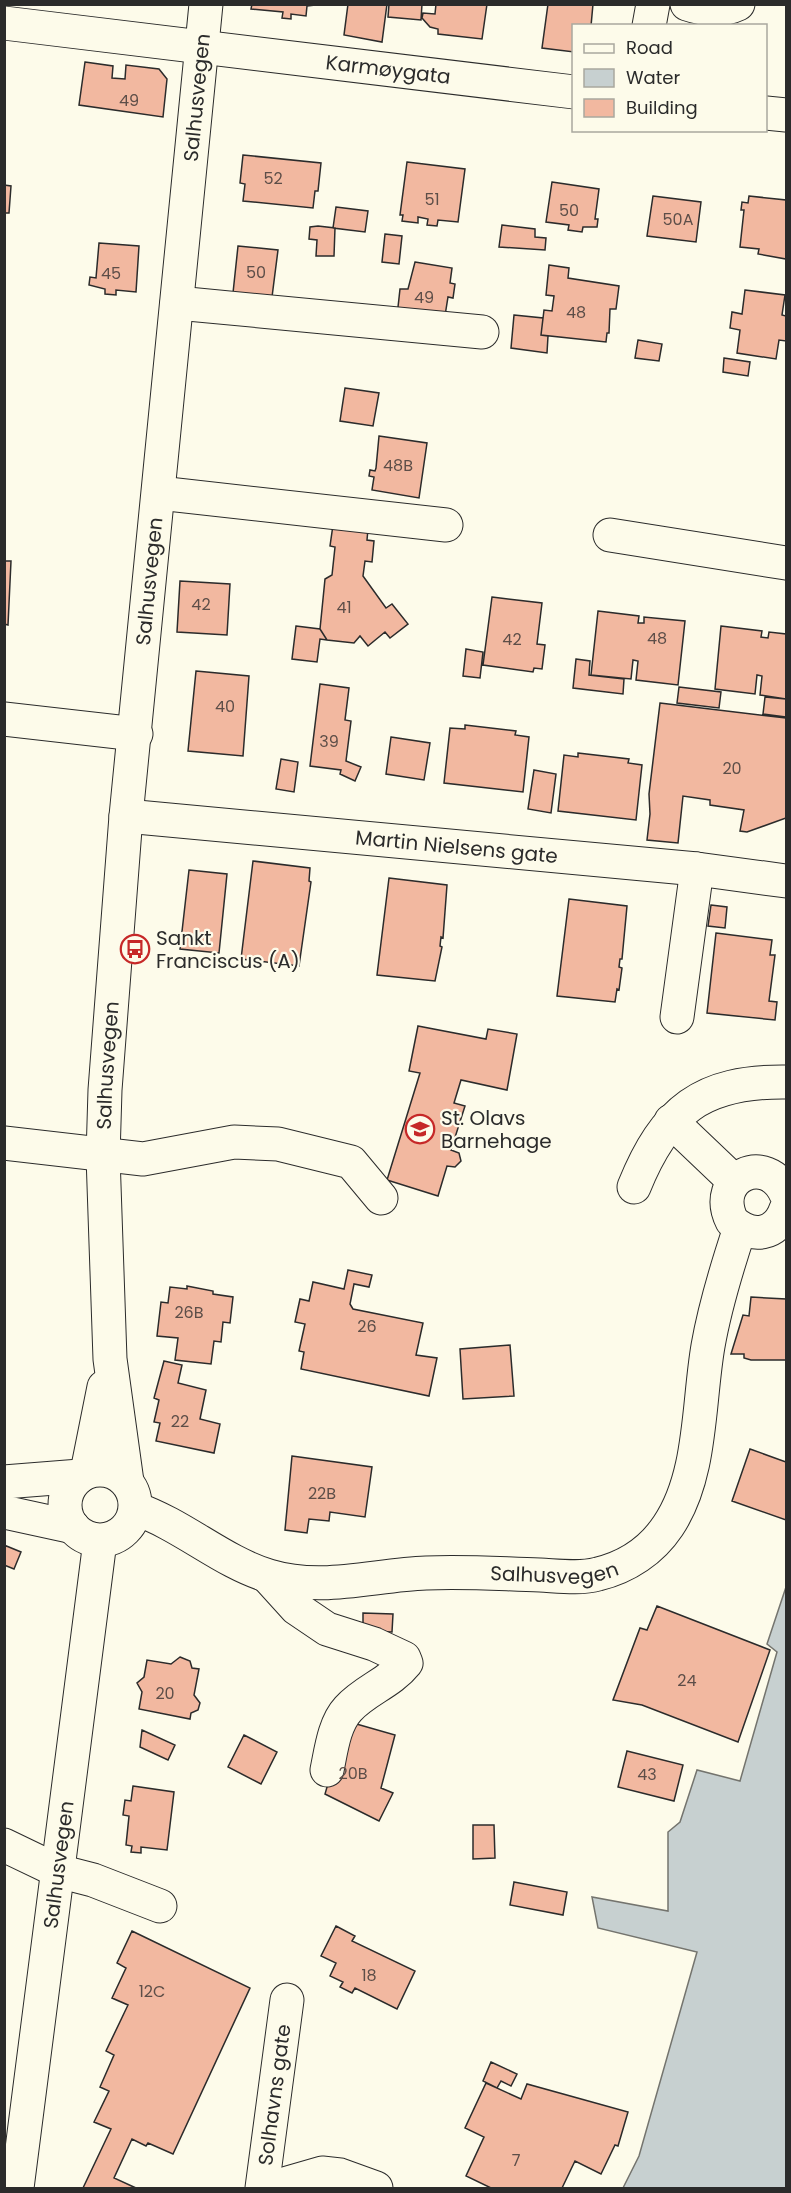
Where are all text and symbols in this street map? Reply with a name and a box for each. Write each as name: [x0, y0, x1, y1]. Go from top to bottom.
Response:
legend: [572, 24, 767, 132]
street label: Salhusvegen: [177, 32, 217, 163]
text: Road: [626, 35, 673, 60]
street label: Karmøygata: [324, 48, 452, 91]
text: Water: [626, 65, 680, 90]
house number: 49: [119, 89, 139, 112]
text: Building: [626, 95, 698, 120]
house number: 52: [263, 167, 283, 190]
house number: 51: [424, 188, 440, 211]
house number: 50: [559, 199, 579, 222]
house number: 50A: [663, 208, 694, 231]
house number: 50: [246, 261, 266, 284]
house number: 45: [101, 262, 121, 285]
house number: 49: [414, 286, 434, 309]
house number: 48: [566, 301, 586, 324]
house number: 48B: [383, 454, 413, 477]
street label: Salhusvegen: [129, 516, 169, 647]
house number: 42: [191, 593, 211, 616]
house number: 41: [336, 596, 352, 619]
house number: 48: [647, 627, 667, 650]
house number: 42: [502, 628, 522, 651]
house number: 40: [215, 695, 235, 718]
house number: 39: [319, 730, 339, 753]
house number: 20: [722, 757, 742, 780]
street label: Martin Nielsens gate: [354, 823, 559, 870]
place label: Sankt Franciscus (A): [156, 924, 300, 975]
bus stop icon: Sankt Franciscus (A): [119, 933, 151, 965]
street label: Salhusvegen: [90, 1000, 126, 1130]
place label: St. Olavs Barnehage: [441, 1104, 552, 1155]
school or university icon: St. Olavs Barnehage: [404, 1113, 436, 1145]
house number: 26B: [174, 1301, 204, 1324]
house number: 26: [357, 1315, 377, 1338]
house number: 22: [171, 1410, 189, 1433]
house number: 22B: [308, 1482, 336, 1505]
street label: Salhusvegen: [490, 1555, 622, 1591]
house number: 24: [677, 1669, 697, 1692]
house number: 20: [155, 1682, 175, 1705]
house number: 20B: [338, 1762, 368, 1785]
house number: 43: [637, 1763, 657, 1786]
street label: Salhusvegen: [36, 1799, 81, 1930]
house number: 18: [361, 1964, 377, 1987]
house number: 12C: [139, 1980, 165, 2003]
street label: Solhavns gate: [251, 2022, 298, 2167]
house number: 7: [512, 2149, 521, 2172]

